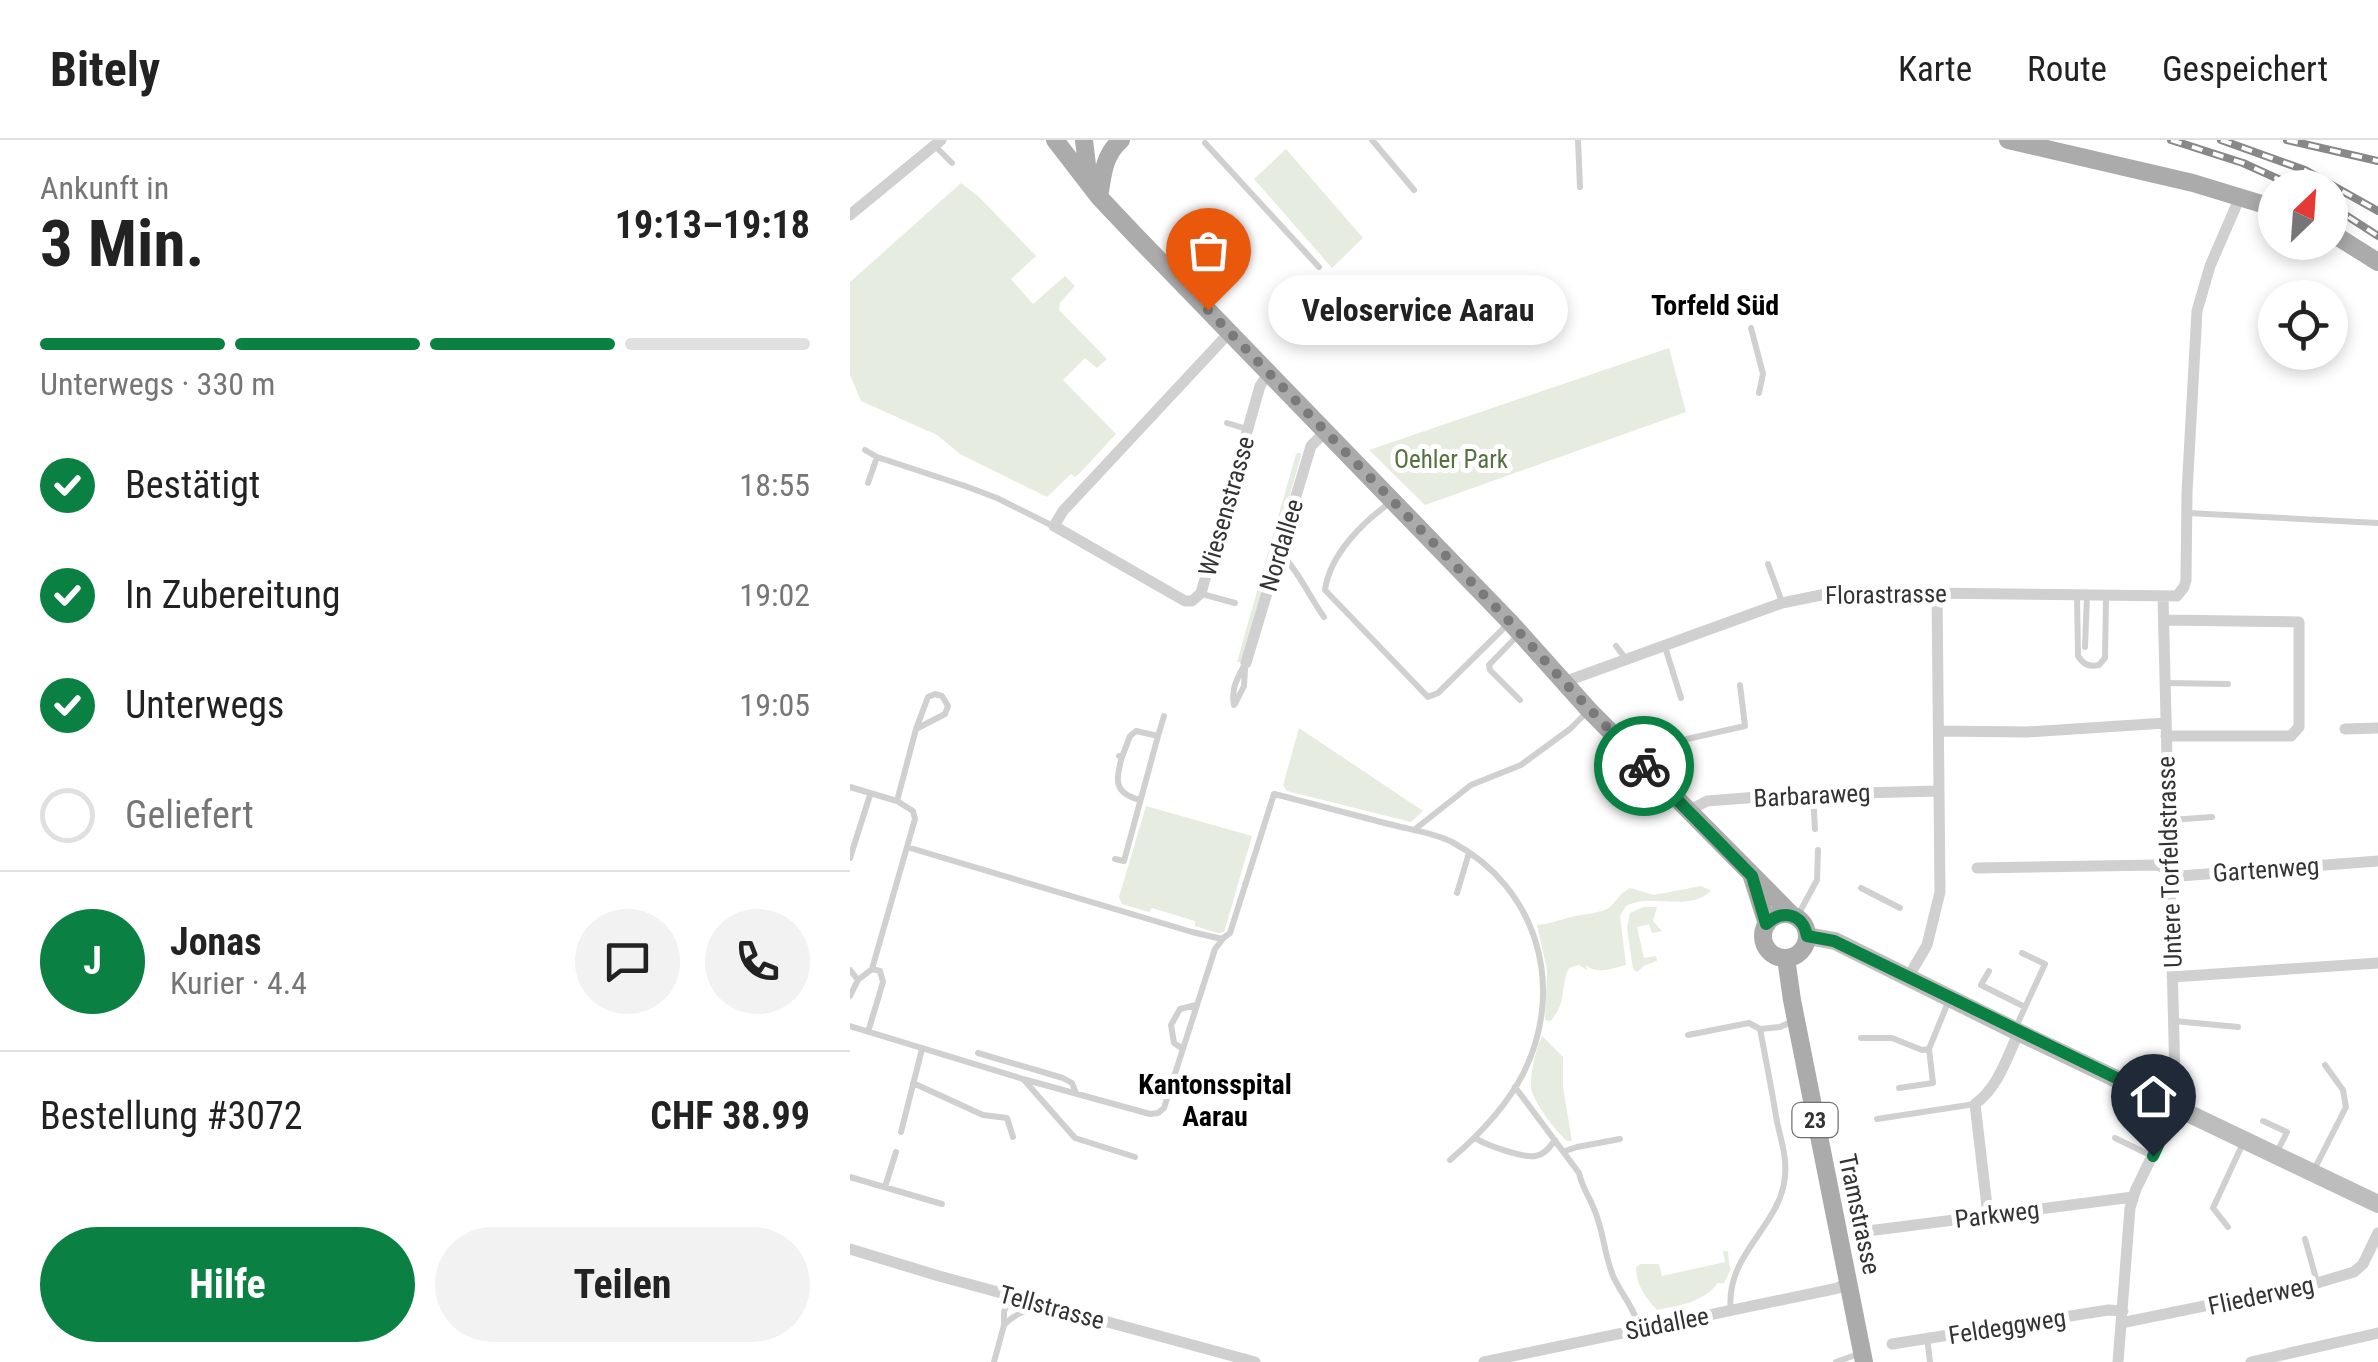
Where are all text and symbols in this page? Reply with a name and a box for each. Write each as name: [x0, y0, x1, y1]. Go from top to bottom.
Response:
text: Bitely: [50, 41, 160, 98]
text: Karte: [1898, 49, 1972, 90]
text: Route: [2027, 49, 2107, 90]
text: Gespeichert: [2162, 49, 2328, 90]
text: Ankunft in: [40, 169, 169, 207]
north arrow: [2258, 170, 2348, 260]
map controls: [2258, 170, 2348, 370]
text: 19:13–19:18: [615, 203, 810, 247]
text: 3 Min.: [40, 206, 204, 282]
pin: [1166, 208, 1251, 311]
icon: bag: [1181, 223, 1236, 278]
callout: Veloservice Aarau: [1268, 275, 1568, 345]
button: locate: [2258, 280, 2348, 370]
district label: Torfeld Süd: [1651, 289, 1779, 322]
text: Veloservice Aarau: [1302, 291, 1534, 329]
text: Unterwegs · 330 m: [40, 365, 275, 403]
street label: Wiesenstrasse: [1193, 433, 1260, 579]
park label: Oehler Park: [1394, 445, 1509, 474]
icon: check: [40, 458, 95, 513]
text: Bestätigt: [125, 463, 260, 507]
text: 18:55: [739, 466, 810, 504]
street label: Nordallee: [1254, 496, 1309, 595]
icon: check: [40, 568, 95, 623]
text: In Zubereitung: [125, 573, 341, 617]
text: 19:02: [739, 576, 810, 614]
street label: Florastrasse: [1825, 579, 1947, 610]
icon: check: [40, 678, 95, 733]
text: Unterwegs: [125, 683, 284, 727]
text: 19:05: [739, 686, 810, 724]
courier: [1594, 716, 1694, 816]
icon: bike: [1617, 739, 1672, 794]
street label: Untere Torfeldstrasse: [2151, 756, 2188, 968]
street label: Barbaraweg: [1753, 778, 1871, 813]
text: Geliefert: [125, 793, 254, 837]
street label: Gartenweg: [2212, 851, 2320, 888]
button: chat: [575, 909, 680, 1014]
button: phone: [705, 909, 810, 1014]
text: Jonas: [170, 920, 261, 964]
text: J: [83, 939, 102, 983]
text: Kurier · 4.4: [170, 964, 307, 1002]
pin: [2111, 1054, 2196, 1157]
district label: Kantonsspital Aarau: [1138, 1068, 1292, 1133]
icon: home: [2126, 1069, 2181, 1124]
text: Bestellung #3072: [40, 1094, 302, 1138]
text: CHF 38.99: [650, 1094, 810, 1138]
road number: 23: [1792, 1103, 1838, 1137]
street label: Tramstrasse: [1833, 1151, 1886, 1277]
street label: Parkweg: [1953, 1195, 2041, 1234]
button: Hilfe: [40, 1227, 415, 1342]
button: Teilen: [435, 1227, 810, 1342]
street label: Fliederweg: [2206, 1270, 2317, 1321]
street label: Tellstrasse: [996, 1280, 1108, 1335]
street label: Südallee: [1623, 1301, 1711, 1346]
street label: Feldeggweg: [1946, 1303, 2068, 1350]

